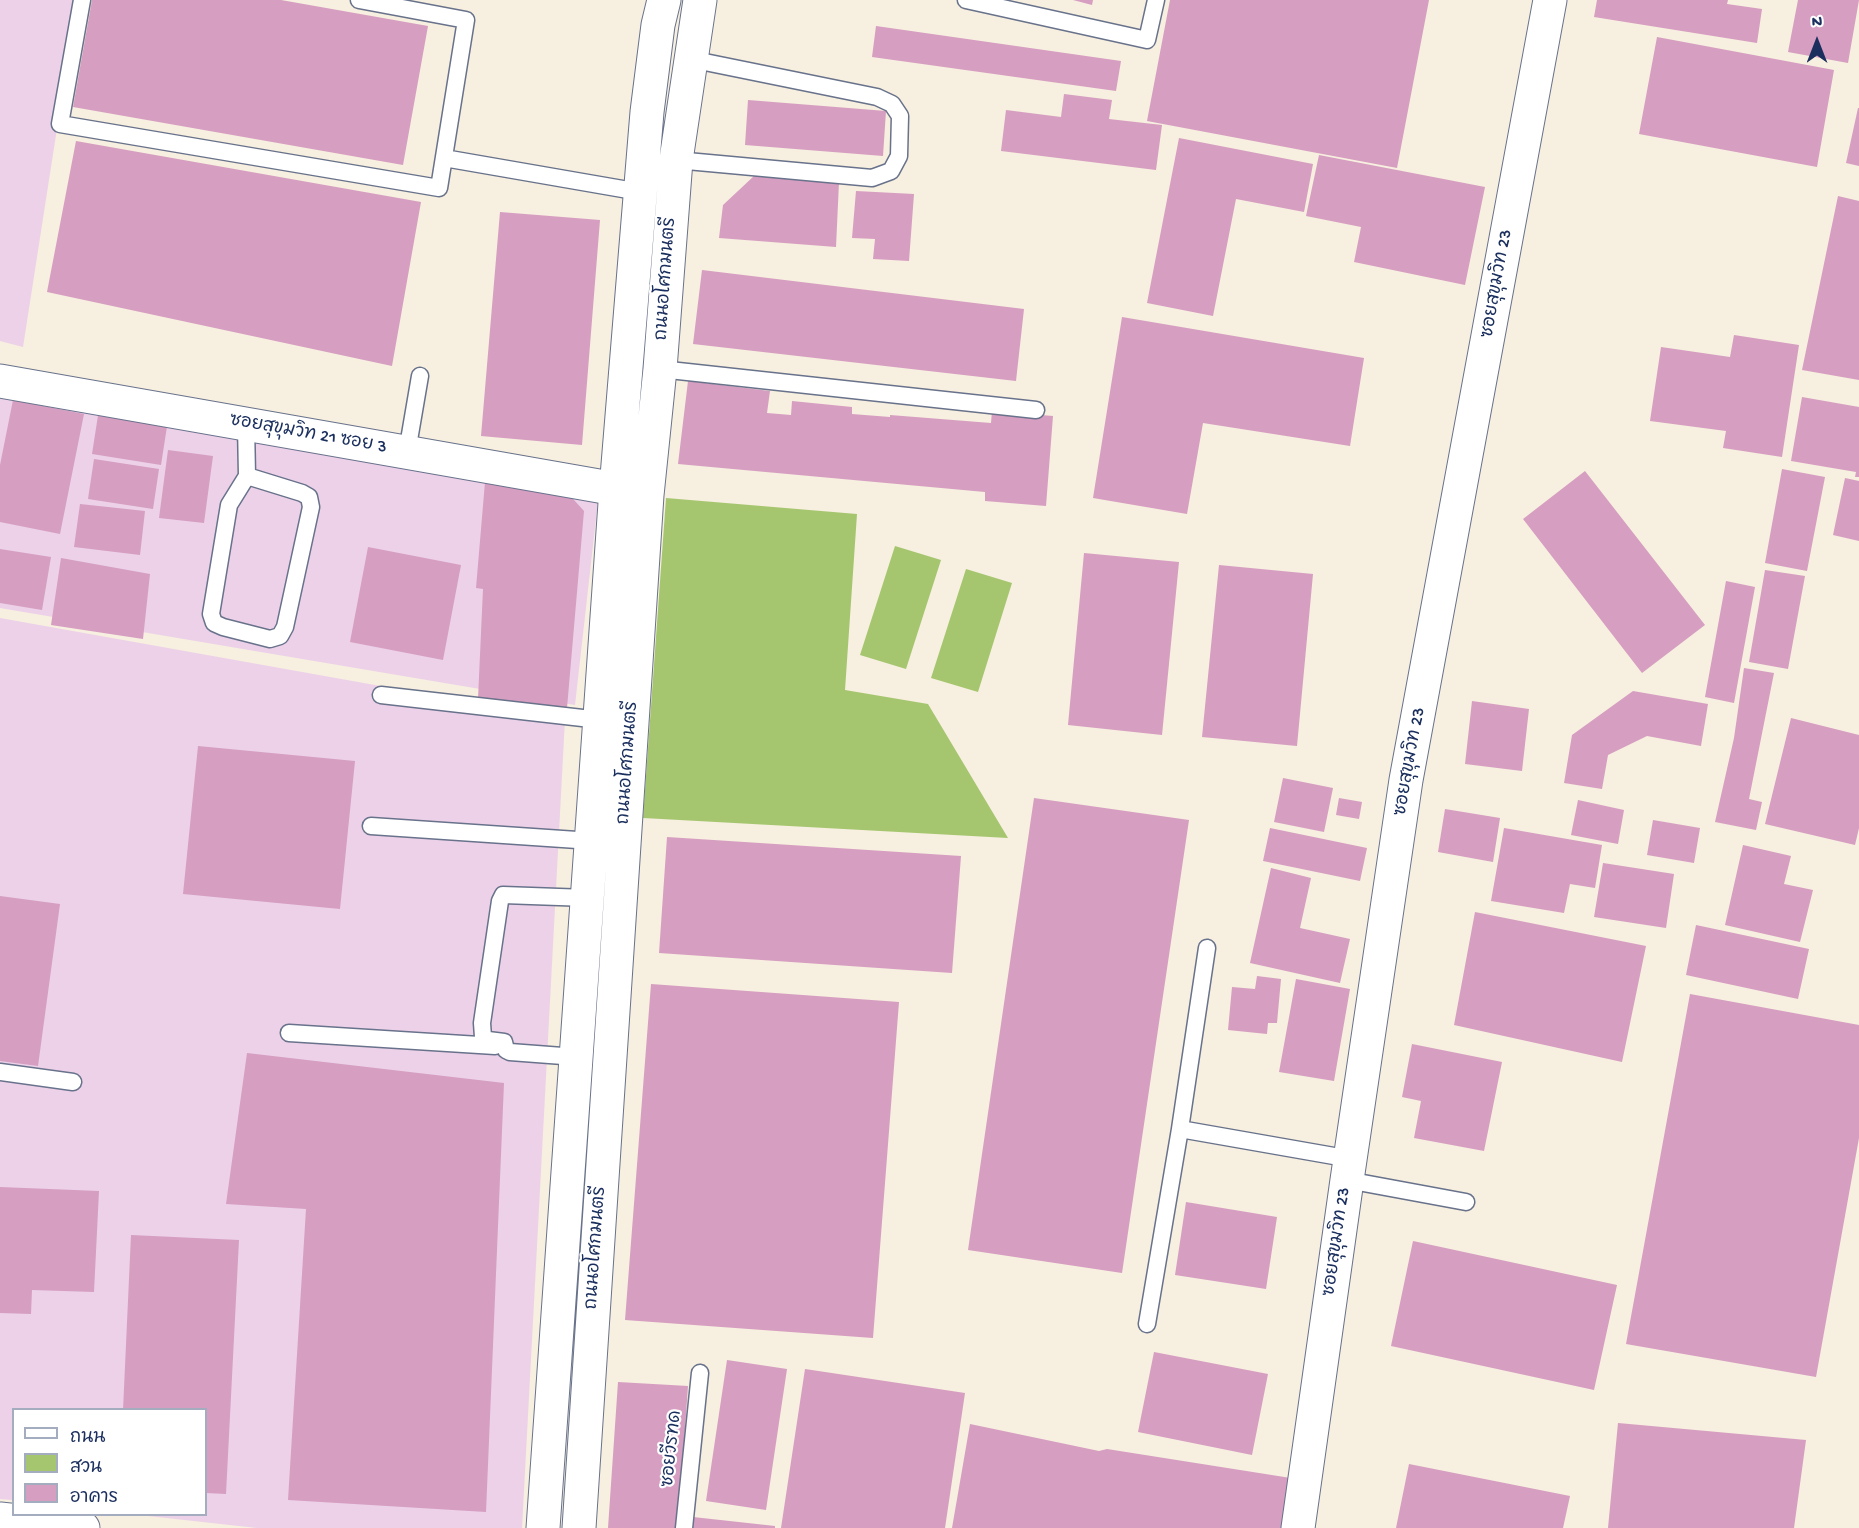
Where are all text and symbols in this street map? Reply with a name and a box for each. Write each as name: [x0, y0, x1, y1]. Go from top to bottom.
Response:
north arrow: [1787, 12, 1847, 72]
text: N: [1812, 14, 1822, 33]
street label: ถนนอโศกมนตรี: [652, 217, 682, 341]
street label: ซอยสุขุมวิท 23: [1478, 228, 1518, 340]
street label: ซอยสุขุมวิท 21 ซอย 3: [228, 411, 388, 459]
street label: ถนนอโศกมนตรี: [614, 701, 644, 825]
street label: ซอยสุขุมวิท 23: [1391, 706, 1431, 818]
street label: ถนนอโศกมนตรี: [582, 1186, 612, 1310]
street label: ซอยสุขุมวิท 23: [1320, 1186, 1356, 1298]
legend: [12, 1408, 207, 1516]
street label: ซอยวีรทด: [658, 1410, 688, 1488]
text: ถนน: [70, 1428, 105, 1449]
text: สวน: [70, 1458, 102, 1479]
text: อาคาร: [70, 1488, 118, 1509]

